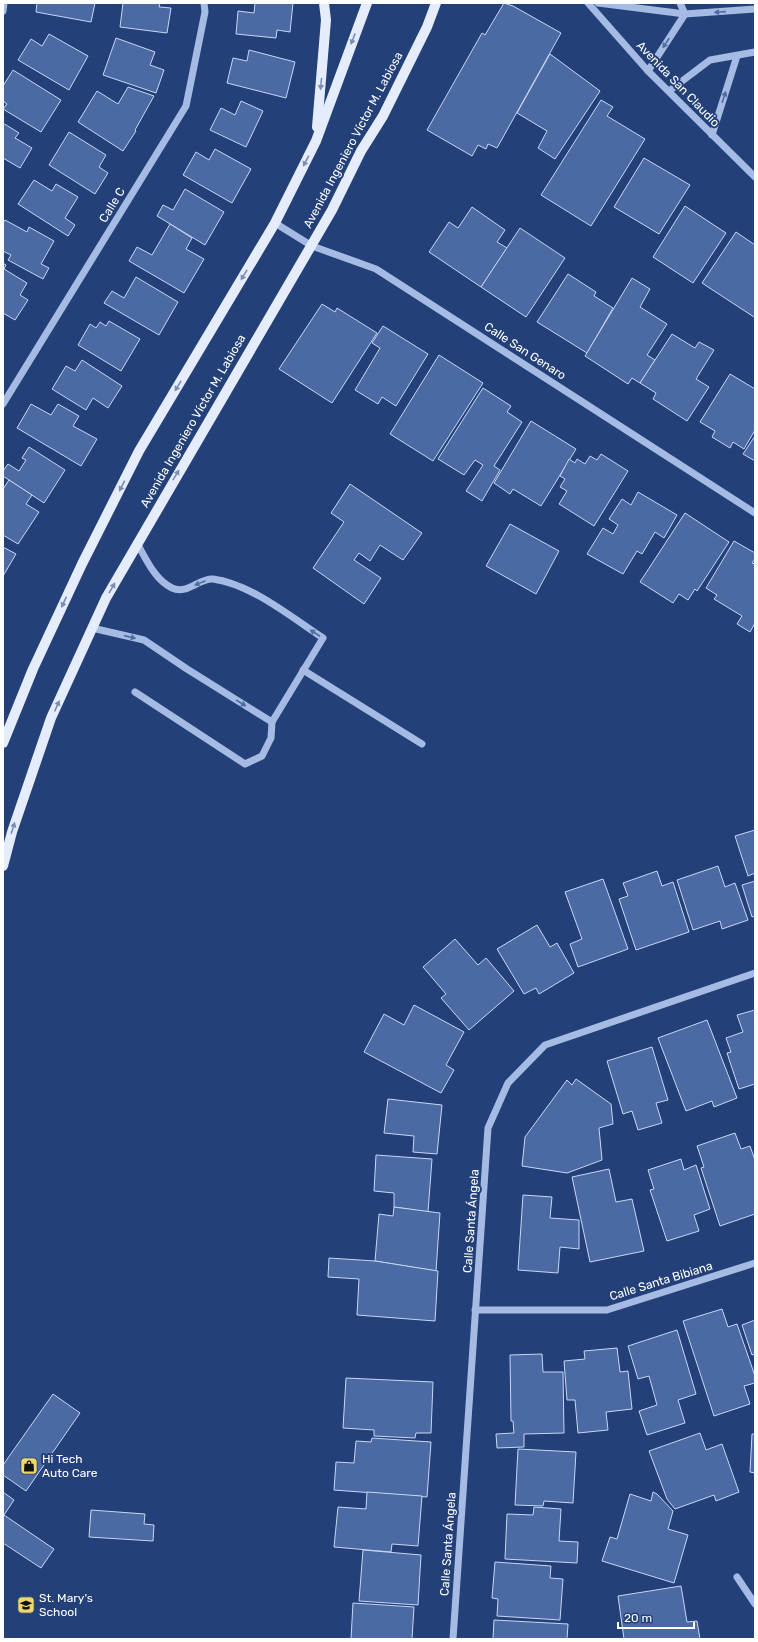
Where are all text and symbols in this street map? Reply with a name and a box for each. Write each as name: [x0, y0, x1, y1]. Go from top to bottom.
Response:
one-way arrow: [714, 8, 726, 15]
one-way arrow: [350, 34, 356, 46]
one-way arrow: [663, 37, 670, 48]
street label: Avenida San Claudio: [633, 38, 723, 130]
street label: Avenida Ingeniero Víctor M. Labiosa: [300, 49, 406, 231]
one-way arrow: [317, 78, 324, 90]
one-way arrow: [721, 91, 727, 103]
one-way arrow: [303, 155, 309, 166]
street label: Calle C: [96, 185, 128, 225]
one-way arrow: [241, 269, 248, 281]
street label: Calle San Genaro: [482, 319, 569, 383]
street label: Avenida Ingeniero Víctor M. Labiosa: [138, 332, 248, 510]
one-way arrow: [174, 380, 181, 392]
one-way arrow: [173, 469, 180, 481]
one-way arrow: [119, 480, 125, 491]
one-way arrow: [193, 581, 205, 587]
one-way arrow: [108, 582, 115, 594]
one-way arrow: [61, 597, 67, 608]
one-way arrow: [309, 629, 321, 636]
one-way arrow: [124, 634, 136, 640]
one-way arrow: [236, 699, 246, 707]
one-way arrow: [54, 700, 60, 712]
one-way arrow: [11, 822, 17, 834]
street label: Calle Santa Ángela: [460, 1169, 482, 1273]
street label: Calle Santa Bibiana: [608, 1259, 714, 1303]
place label: Hi Tech Auto Care: [42, 1452, 98, 1480]
shop icon: Hi Tech Auto Care: [19, 1456, 39, 1476]
street label: Calle Santa Ángela: [437, 1492, 459, 1596]
place label: St. Mary's School: [39, 1591, 93, 1619]
school or university icon: St. Mary's School: [16, 1595, 36, 1615]
scale bar: [618, 1604, 694, 1630]
text: 20 m: [624, 1611, 652, 1625]

